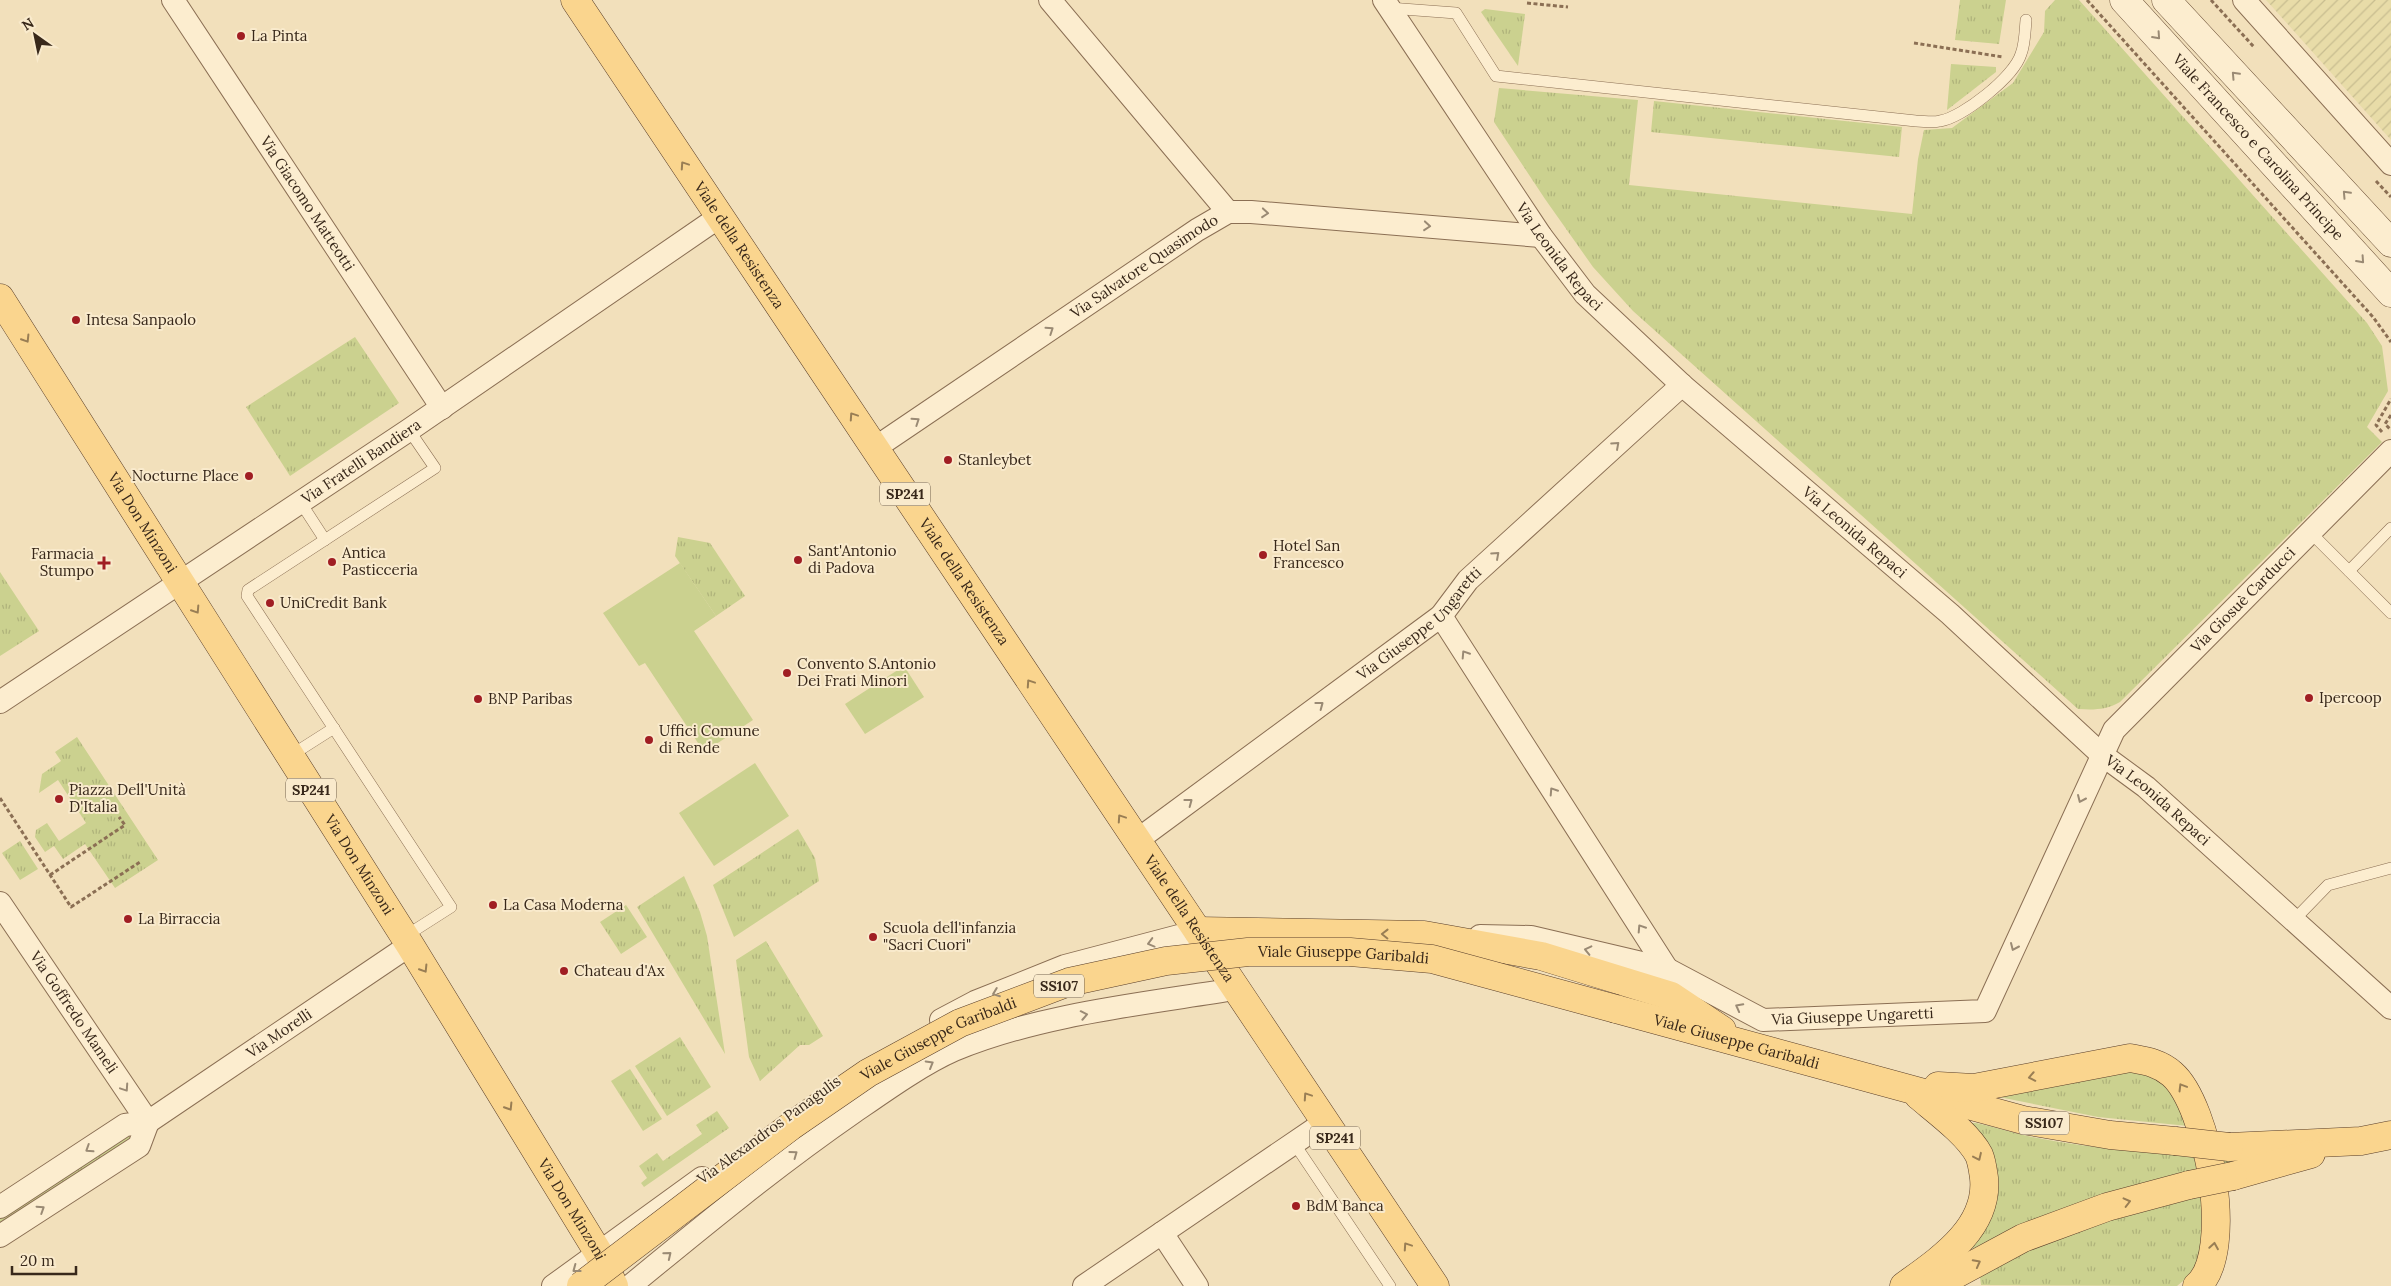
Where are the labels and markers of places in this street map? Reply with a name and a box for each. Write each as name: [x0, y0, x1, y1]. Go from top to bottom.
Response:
place label: La Pinta: [251, 26, 308, 45]
marker: La Pinta: [235, 30, 247, 42]
place label: Intesa Sanpaolo: [86, 310, 196, 329]
marker: Intesa Sanpaolo: [70, 314, 82, 326]
place label: Stanleybet: [958, 450, 1032, 469]
marker: Stanleybet: [942, 454, 954, 466]
place label: Nocturne Place: [132, 466, 239, 485]
marker: Nocturne Place: [243, 470, 255, 482]
place label: Hotel San Francesco: [1273, 536, 1344, 572]
place label: Sant'Antonio di Padova: [808, 541, 897, 577]
place label: Antica Pasticceria: [341, 543, 418, 579]
place label: Farmacia Stumpo: [31, 544, 94, 580]
marker: Hotel San Francesco: [1257, 549, 1269, 561]
marker: Sant'Antonio di Padova: [792, 554, 804, 566]
marker: Antica Pasticceria: [326, 556, 338, 568]
marker: Farmacia Stumpo: [98, 557, 110, 569]
place label: UniCredit Bank: [280, 593, 387, 612]
marker: UniCredit Bank: [264, 597, 276, 609]
place label: Convento S.Antonio Dei Frati Minori: [797, 654, 936, 690]
marker: Convento S.Antonio Dei Frati Minori: [781, 667, 793, 679]
place label: Ipercoop: [2319, 688, 2382, 707]
place label: BNP Paribas: [488, 689, 573, 708]
marker: Ipercoop: [2303, 692, 2315, 704]
marker: BNP Paribas: [472, 693, 484, 705]
place label: Uffici Comune di Rende: [659, 721, 760, 757]
marker: Uffici Comune di Rende: [643, 734, 655, 746]
place label: Piazza Dell'Unità D'Italia: [69, 780, 186, 816]
marker: Piazza Dell'Unità D'Italia: [53, 793, 65, 805]
place label: La Casa Moderna: [503, 895, 624, 914]
marker: La Casa Moderna: [487, 899, 499, 911]
place label: La Birraccia: [138, 909, 221, 928]
marker: La Birraccia: [122, 913, 134, 925]
place label: Scuola dell'infanzia "Sacri Cuori": [883, 918, 1016, 954]
marker: Scuola dell'infanzia "Sacri Cuori": [867, 931, 879, 943]
place label: Chateau d'Ax: [574, 961, 665, 980]
marker: Chateau d'Ax: [558, 965, 570, 977]
place label: BdM Banca: [1306, 1196, 1384, 1215]
marker: BdM Banca: [1290, 1200, 1302, 1212]

